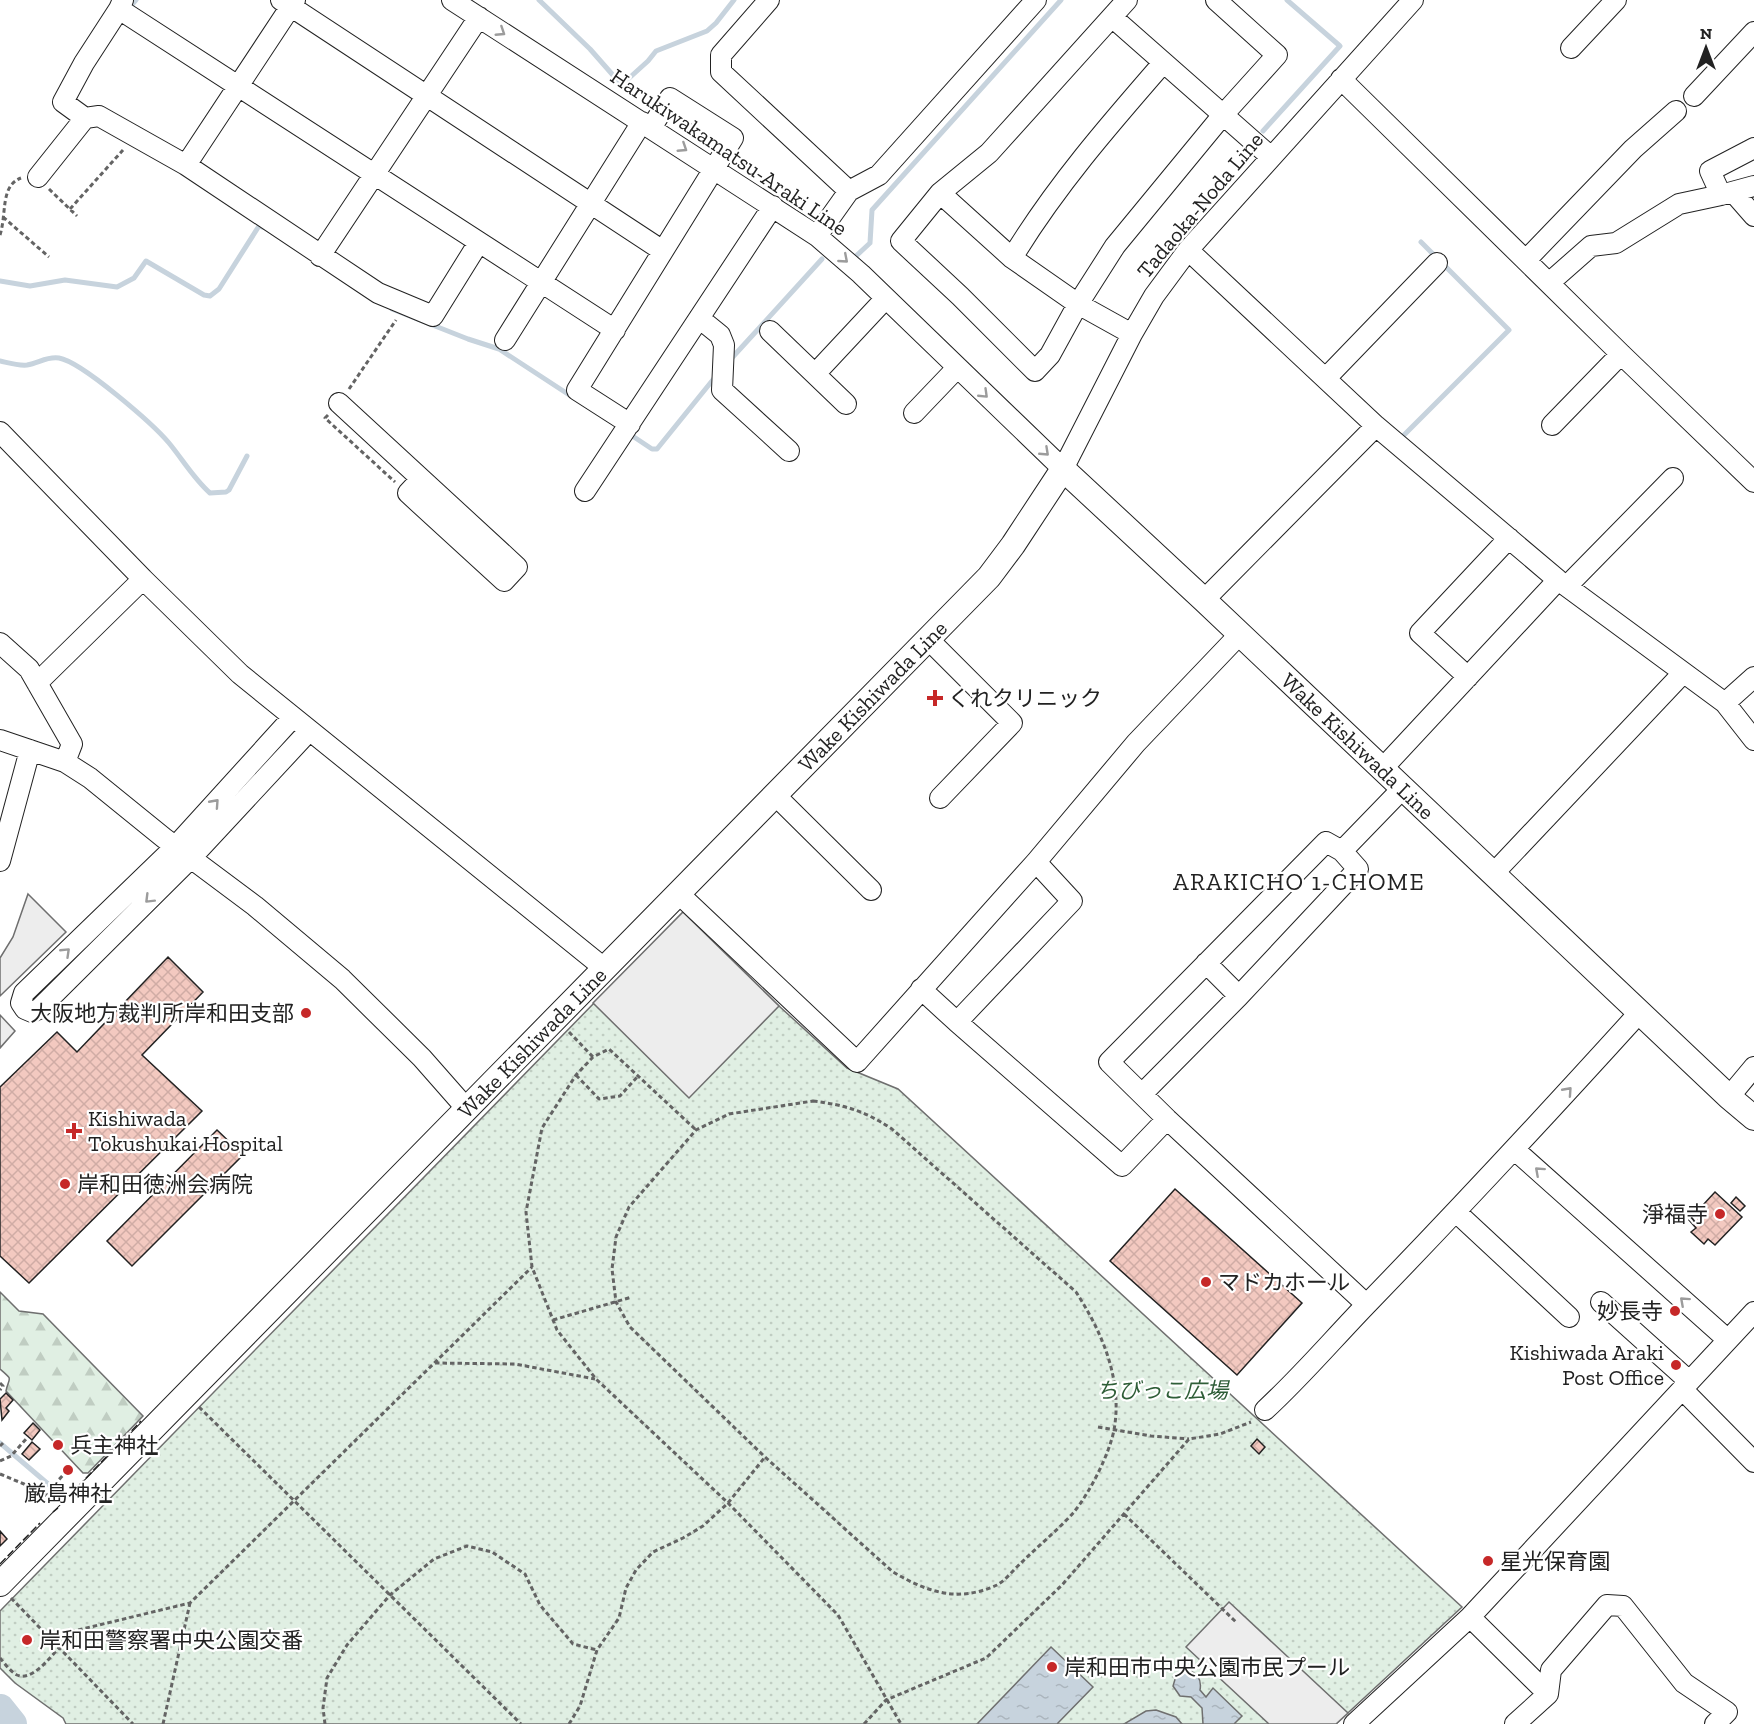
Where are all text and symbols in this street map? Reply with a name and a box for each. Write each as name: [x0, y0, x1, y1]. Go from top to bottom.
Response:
north arrow: [1676, 18, 1736, 78]
one-way arrow: [495, 24, 505, 36]
text: N: [1700, 24, 1712, 43]
street label: Harukiwakamatsu-Araki Line: [605, 63, 853, 241]
street label: Tadaoka-Noda Line: [1131, 126, 1269, 284]
one-way arrow: [677, 141, 687, 153]
one-way arrow: [837, 251, 848, 262]
one-way arrow: [977, 386, 988, 397]
one-way arrow: [1038, 445, 1048, 456]
street label: Wake Kishiwada Line: [792, 615, 952, 777]
street label: Wake Kishiwada Line: [1276, 667, 1440, 825]
place label: くれクリニック: [948, 685, 1102, 712]
marker: くれクリニック: [926, 689, 944, 707]
one-way arrow: [208, 800, 219, 810]
district label: ARAKICHO 1-CHOME: [1173, 867, 1425, 896]
one-way arrow: [146, 892, 157, 903]
one-way arrow: [59, 948, 69, 959]
street label: Wake Kishiwada Line: [452, 961, 612, 1124]
place label: 大阪地方裁判所岸和田支部: [30, 1000, 294, 1027]
marker: 大阪地方裁判所岸和田支部: [299, 1006, 313, 1020]
one-way arrow: [1561, 1087, 1572, 1098]
place label: Kishiwada Tokushukai Hospital: [88, 1105, 283, 1157]
marker: Kishiwada Tokushukai Hospital: [65, 1122, 83, 1140]
one-way arrow: [1535, 1167, 1545, 1178]
place label: 岸和田徳洲会病院: [77, 1171, 253, 1198]
marker: 岸和田徳洲会病院: [58, 1177, 72, 1191]
place label: 淨福寺: [1642, 1201, 1708, 1228]
marker: 淨福寺: [1713, 1207, 1727, 1221]
place label: マドカホール: [1218, 1269, 1350, 1296]
marker: マドカホール: [1199, 1275, 1213, 1289]
one-way arrow: [1680, 1297, 1691, 1308]
place label: 妙長寺: [1597, 1298, 1663, 1325]
marker: 妙長寺: [1668, 1304, 1682, 1318]
place label: Kishiwada Araki Post Office: [1510, 1339, 1664, 1391]
marker: Kishiwada Araki Post Office: [1669, 1358, 1683, 1372]
park label: ちびっこ広場: [1096, 1377, 1231, 1404]
place label: 兵主神社: [70, 1432, 158, 1459]
marker: 兵主神社: [51, 1438, 65, 1452]
marker: 厳島神社: [61, 1463, 75, 1477]
place label: 厳島神社: [24, 1480, 112, 1507]
place label: 星光保育園: [1500, 1548, 1610, 1575]
marker: 星光保育園: [1481, 1554, 1495, 1568]
place label: 岸和田警察署中央公園交番: [39, 1627, 303, 1654]
marker: 岸和田警察署中央公園交番: [20, 1633, 34, 1647]
place label: 岸和田市中央公園市民プール: [1064, 1654, 1350, 1681]
marker: 岸和田市中央公園市民プール: [1045, 1660, 1059, 1674]

